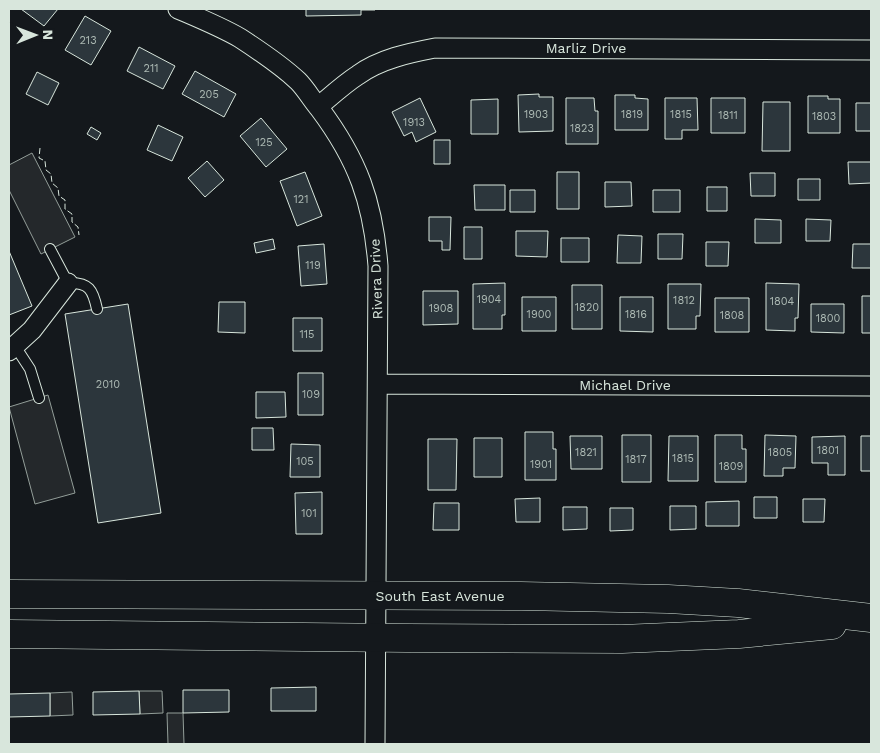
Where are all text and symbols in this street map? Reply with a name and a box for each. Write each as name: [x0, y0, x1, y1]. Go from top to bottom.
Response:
north arrow: [10, 10, 60, 60]
text: N: [40, 29, 56, 40]
house number: 213: [79, 34, 97, 47]
street label: Marliz Drive: [546, 40, 626, 56]
house number: 211: [144, 62, 159, 75]
house number: 205: [199, 88, 219, 101]
house number: 1903: [524, 108, 548, 121]
house number: 1819: [621, 108, 643, 121]
house number: 1815: [670, 108, 692, 121]
house number: 1811: [718, 109, 738, 122]
house number: 1803: [812, 110, 836, 123]
house number: 1913: [403, 116, 425, 129]
house number: 1823: [570, 122, 594, 135]
house number: 125: [255, 136, 273, 149]
house number: 121: [294, 193, 309, 206]
street label: Rivera Drive: [367, 238, 385, 320]
house number: 119: [305, 259, 321, 272]
house number: 1904: [477, 293, 502, 306]
house number: 1812: [673, 294, 695, 307]
house number: 1804: [770, 295, 795, 308]
house number: 1820: [575, 301, 599, 314]
house number: 1908: [429, 302, 454, 315]
house number: 1900: [527, 308, 552, 321]
house number: 1816: [625, 308, 647, 321]
house number: 1808: [720, 309, 745, 322]
house number: 1800: [816, 312, 841, 325]
house number: 115: [300, 328, 314, 341]
street label: Michael Drive: [579, 377, 671, 393]
house number: 2010: [96, 378, 120, 391]
house number: 109: [302, 388, 320, 401]
house number: 1801: [817, 444, 839, 457]
house number: 1821: [575, 446, 597, 459]
house number: 1805: [768, 446, 792, 459]
house number: 1815: [672, 452, 694, 465]
house number: 1817: [625, 453, 647, 466]
house number: 105: [296, 455, 314, 468]
house number: 1901: [530, 458, 552, 471]
house number: 1809: [719, 460, 744, 473]
house number: 101: [301, 507, 317, 520]
street label: South East Avenue: [375, 588, 505, 604]

